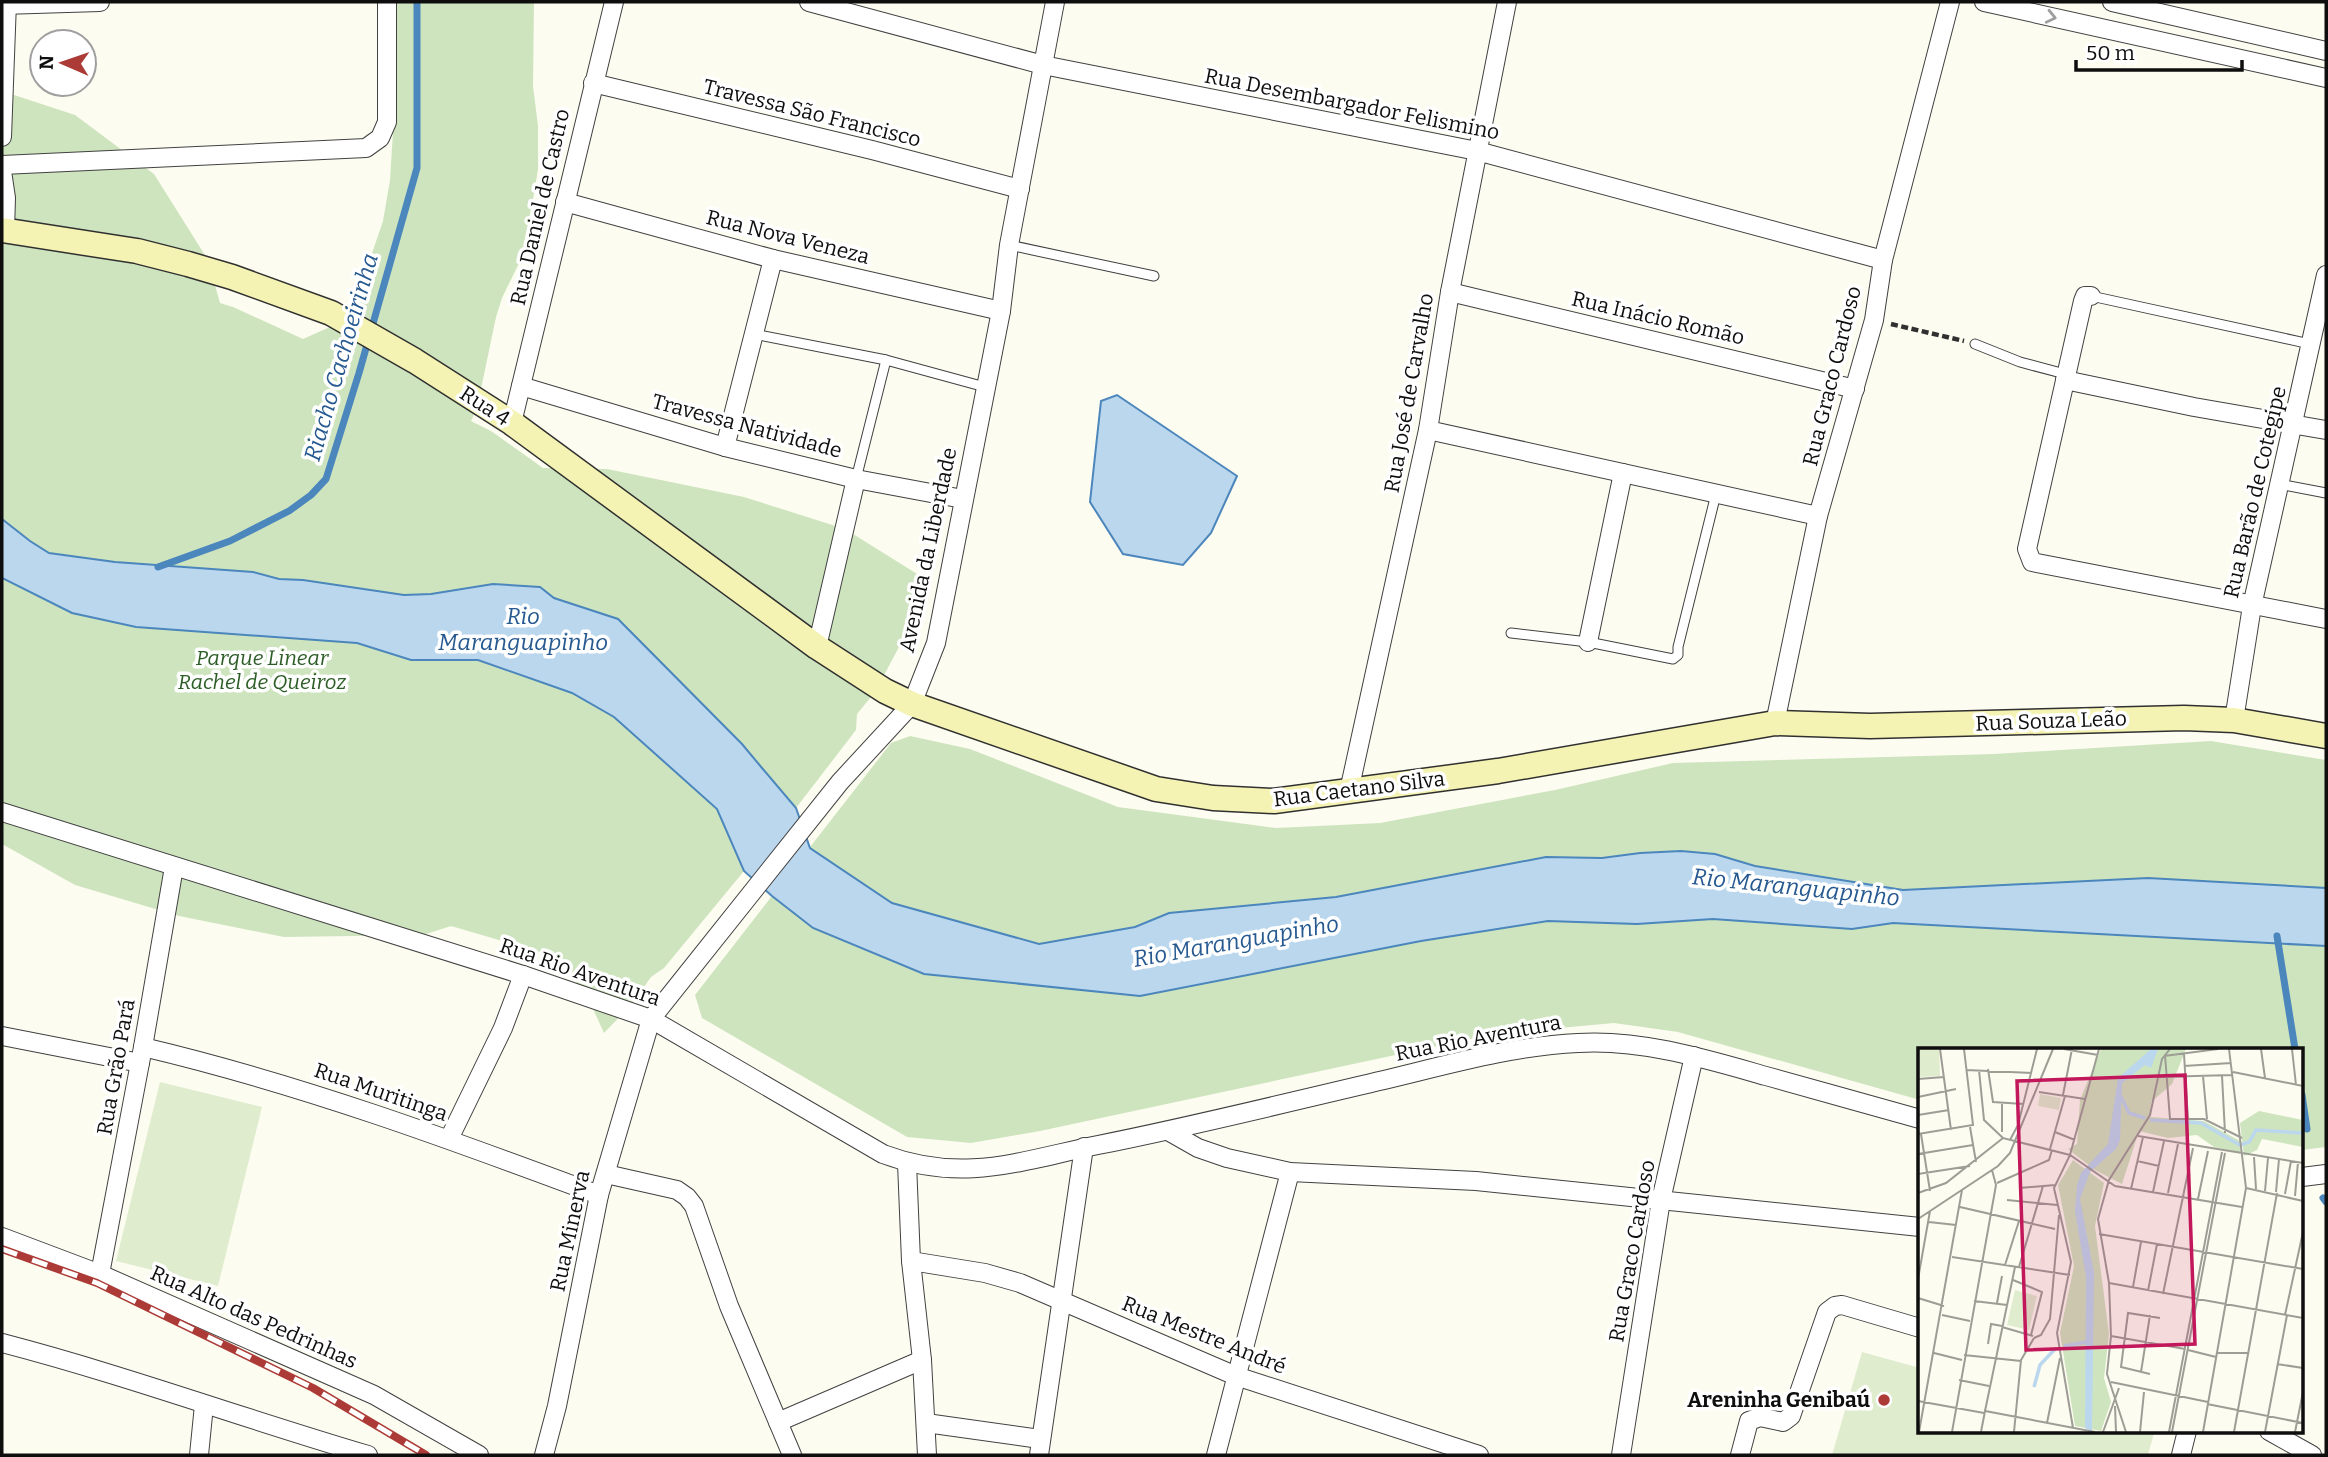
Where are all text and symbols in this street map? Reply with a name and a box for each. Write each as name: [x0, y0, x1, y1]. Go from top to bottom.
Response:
one-way arrow: [2044, 8, 2056, 23]
north arrow: [28, 28, 98, 98]
scale bar: [2076, 28, 2242, 72]
text: 50 m: [2086, 40, 2135, 66]
text: N: [35, 54, 58, 70]
street label: Rua Desembargador Felismino: [1202, 63, 1502, 145]
street label: Travessa São Francisco: [701, 73, 923, 153]
street label: Rua Daniel de Castro: [505, 106, 575, 308]
street label: Rua Nova Veneza: [704, 204, 873, 270]
water label: Riacho Cachoeirinha: [298, 250, 384, 464]
street label: Rua Graco Cardoso: [1797, 283, 1867, 469]
street label: Rua Inácio Romão: [1569, 285, 1747, 351]
street label: Rua José de Carvalho: [1379, 291, 1439, 495]
street label: Rua 4: [455, 380, 515, 432]
street label: Rua Barão de Cotegipe: [2218, 383, 2292, 601]
street label: Travessa Natividade: [649, 388, 845, 464]
street label: Avenida da Liberdade: [894, 445, 962, 655]
water label: Rio Maranguapinho: [438, 602, 608, 656]
park label: Parque Linear Rachel de Queiroz: [178, 645, 346, 695]
street label: Rua Souza Leão: [1975, 705, 2127, 737]
street label: Rua Caetano Silva: [1272, 766, 1447, 812]
water label: Rio Maranguapinho: [1691, 862, 1901, 912]
water label: Rio Maranguapinho: [1131, 909, 1341, 973]
street label: Rua Rio Aventura: [496, 932, 664, 1012]
street label: Rua Grão Pará: [91, 996, 141, 1137]
street label: Rua Rio Aventura: [1393, 1009, 1564, 1067]
inset map: [1918, 1048, 2304, 1432]
street label: Rua Muritinga: [311, 1057, 452, 1127]
street label: Rua Graco Cardoso: [1603, 1158, 1661, 1344]
street label: Rua Minerva: [544, 1167, 596, 1294]
street label: Rua Alto das Pedrinhas: [147, 1260, 361, 1374]
street label: Rua Mestre André: [1118, 1290, 1290, 1380]
place label: Areninha Genibaú: [1687, 1387, 1870, 1413]
marker: Areninha Genibaú: [1876, 1392, 1892, 1408]

